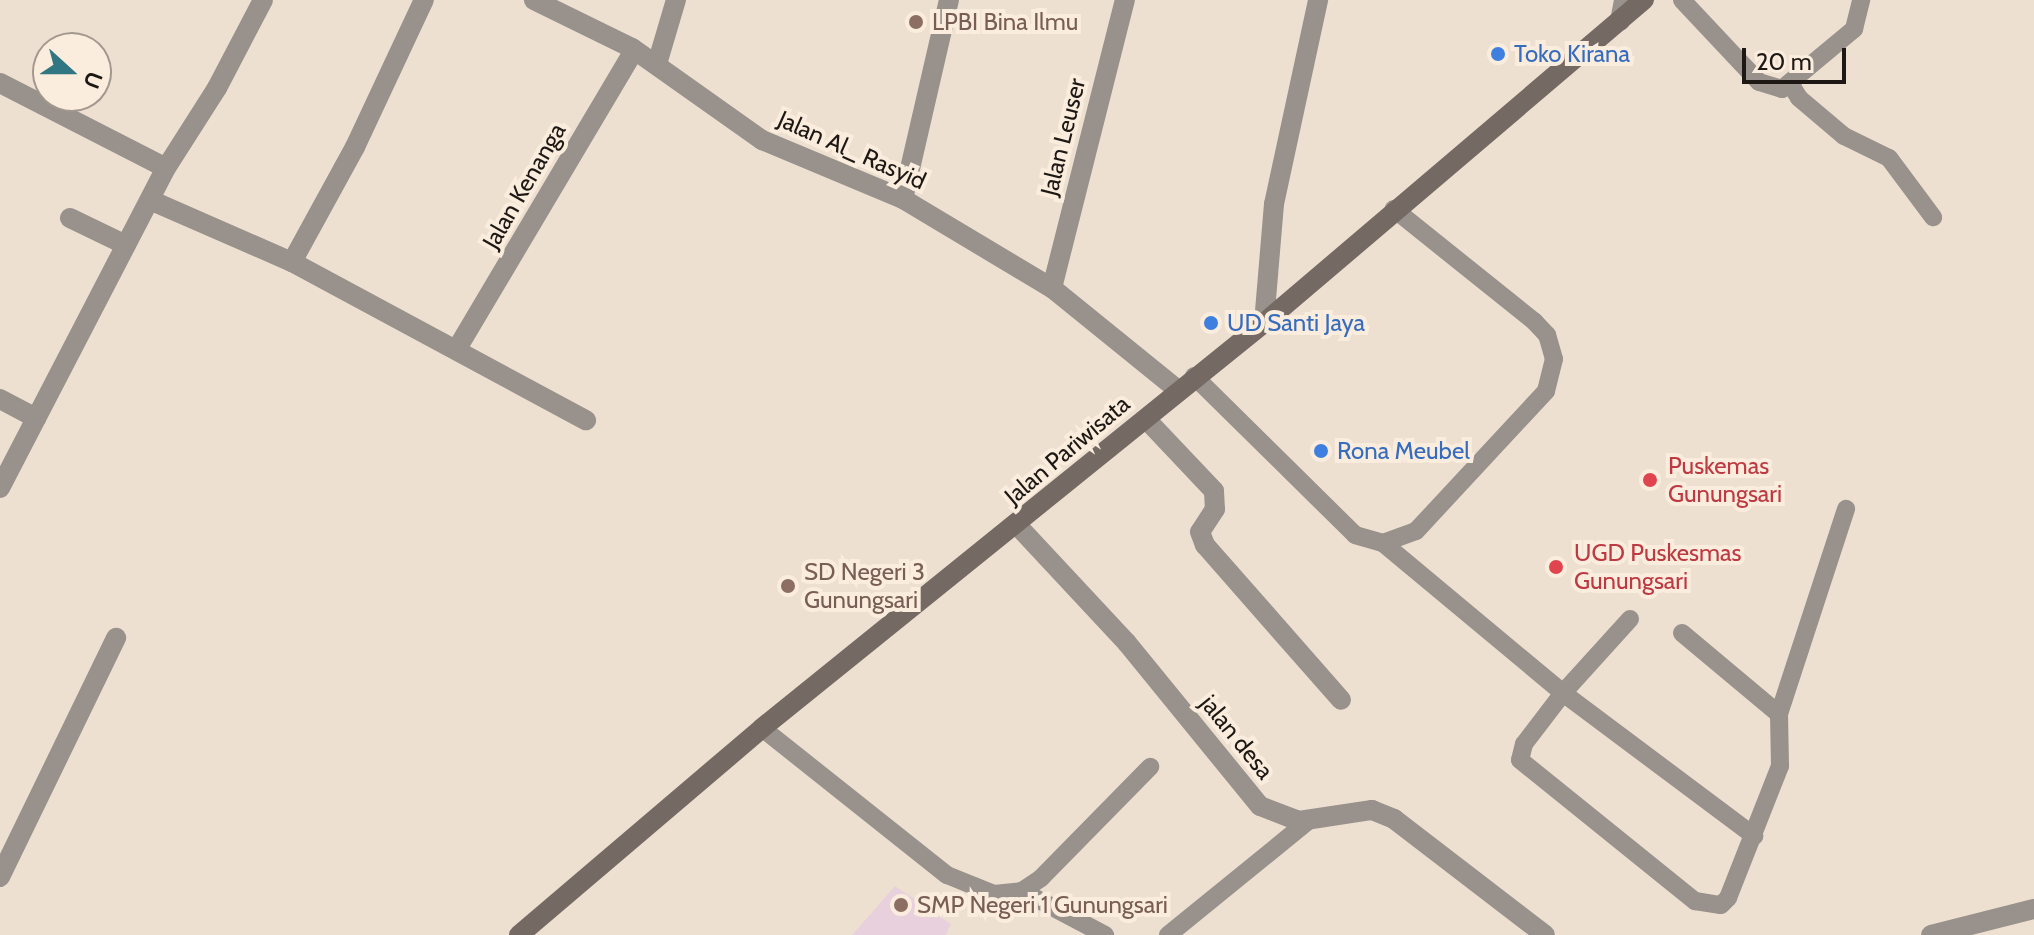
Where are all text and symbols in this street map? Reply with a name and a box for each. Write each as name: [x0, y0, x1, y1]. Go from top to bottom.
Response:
place label: LPBI Bina Ilmu: [932, 8, 1078, 36]
marker: LPBI Bina Ilmu: [907, 13, 925, 31]
north arrow: [32, 32, 112, 112]
scale bar: [1746, 32, 1850, 82]
place label: Toko Kirana: [1514, 40, 1630, 68]
marker: Toko Kirana: [1489, 45, 1507, 63]
text: 20 m: [1756, 47, 1812, 76]
text: U: [78, 68, 108, 92]
street label: Jalan Leuser: [1035, 75, 1091, 199]
street label: Jalan Al_ Rasyid: [774, 105, 930, 195]
street label: Jalan Kenanga: [476, 118, 572, 254]
place label: UD Santi Jaya: [1227, 309, 1365, 337]
marker: UD Santi Jaya: [1202, 314, 1220, 332]
street label: Jalan Pariwisata: [999, 389, 1135, 511]
place label: Rona Meubel: [1337, 437, 1470, 465]
marker: Rona Meubel: [1312, 442, 1330, 460]
place label: Puskemas Gunungsari: [1668, 452, 1782, 508]
marker: Puskemas Gunungsari: [1639, 469, 1661, 491]
place label: UGD Puskesmas Gunungsari: [1574, 539, 1741, 595]
marker: UGD Puskesmas Gunungsari: [1545, 556, 1567, 578]
place label: SD Negeri 3 Gunungsari: [804, 558, 925, 614]
marker: SD Negeri 3 Gunungsari: [779, 577, 797, 595]
street label: jalan desa: [1194, 689, 1280, 785]
place label: SMP Negeri 1 Gunungsari: [917, 891, 1168, 919]
marker: SMP Negeri 1 Gunungsari: [892, 896, 910, 914]

